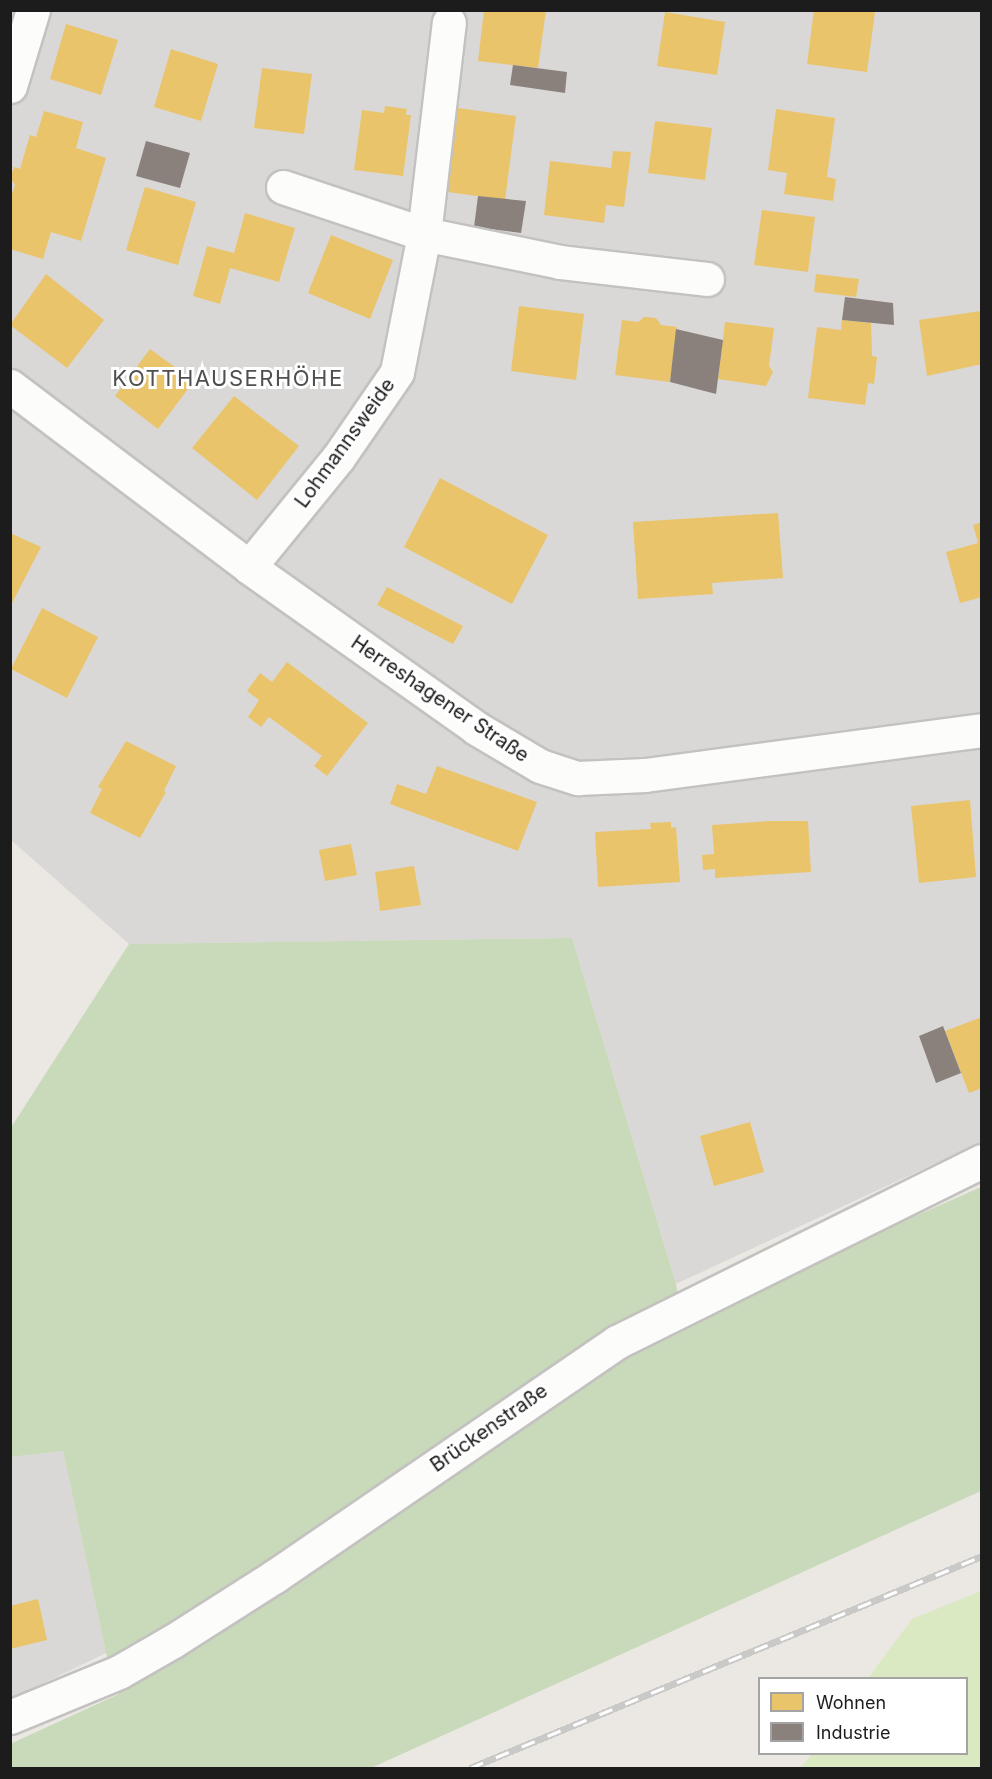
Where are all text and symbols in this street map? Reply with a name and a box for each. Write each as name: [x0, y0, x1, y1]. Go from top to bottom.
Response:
district label: KOTTHAUSERHÖHE: [112, 366, 344, 392]
street label: Lohmannsweide: [290, 373, 400, 513]
street label: Herreshagener Straße: [346, 630, 534, 768]
street label: Brückenstraße: [426, 1379, 552, 1477]
legend: [758, 1677, 968, 1755]
text: Wohnen: [816, 1692, 886, 1713]
text: Industrie: [816, 1722, 890, 1743]

